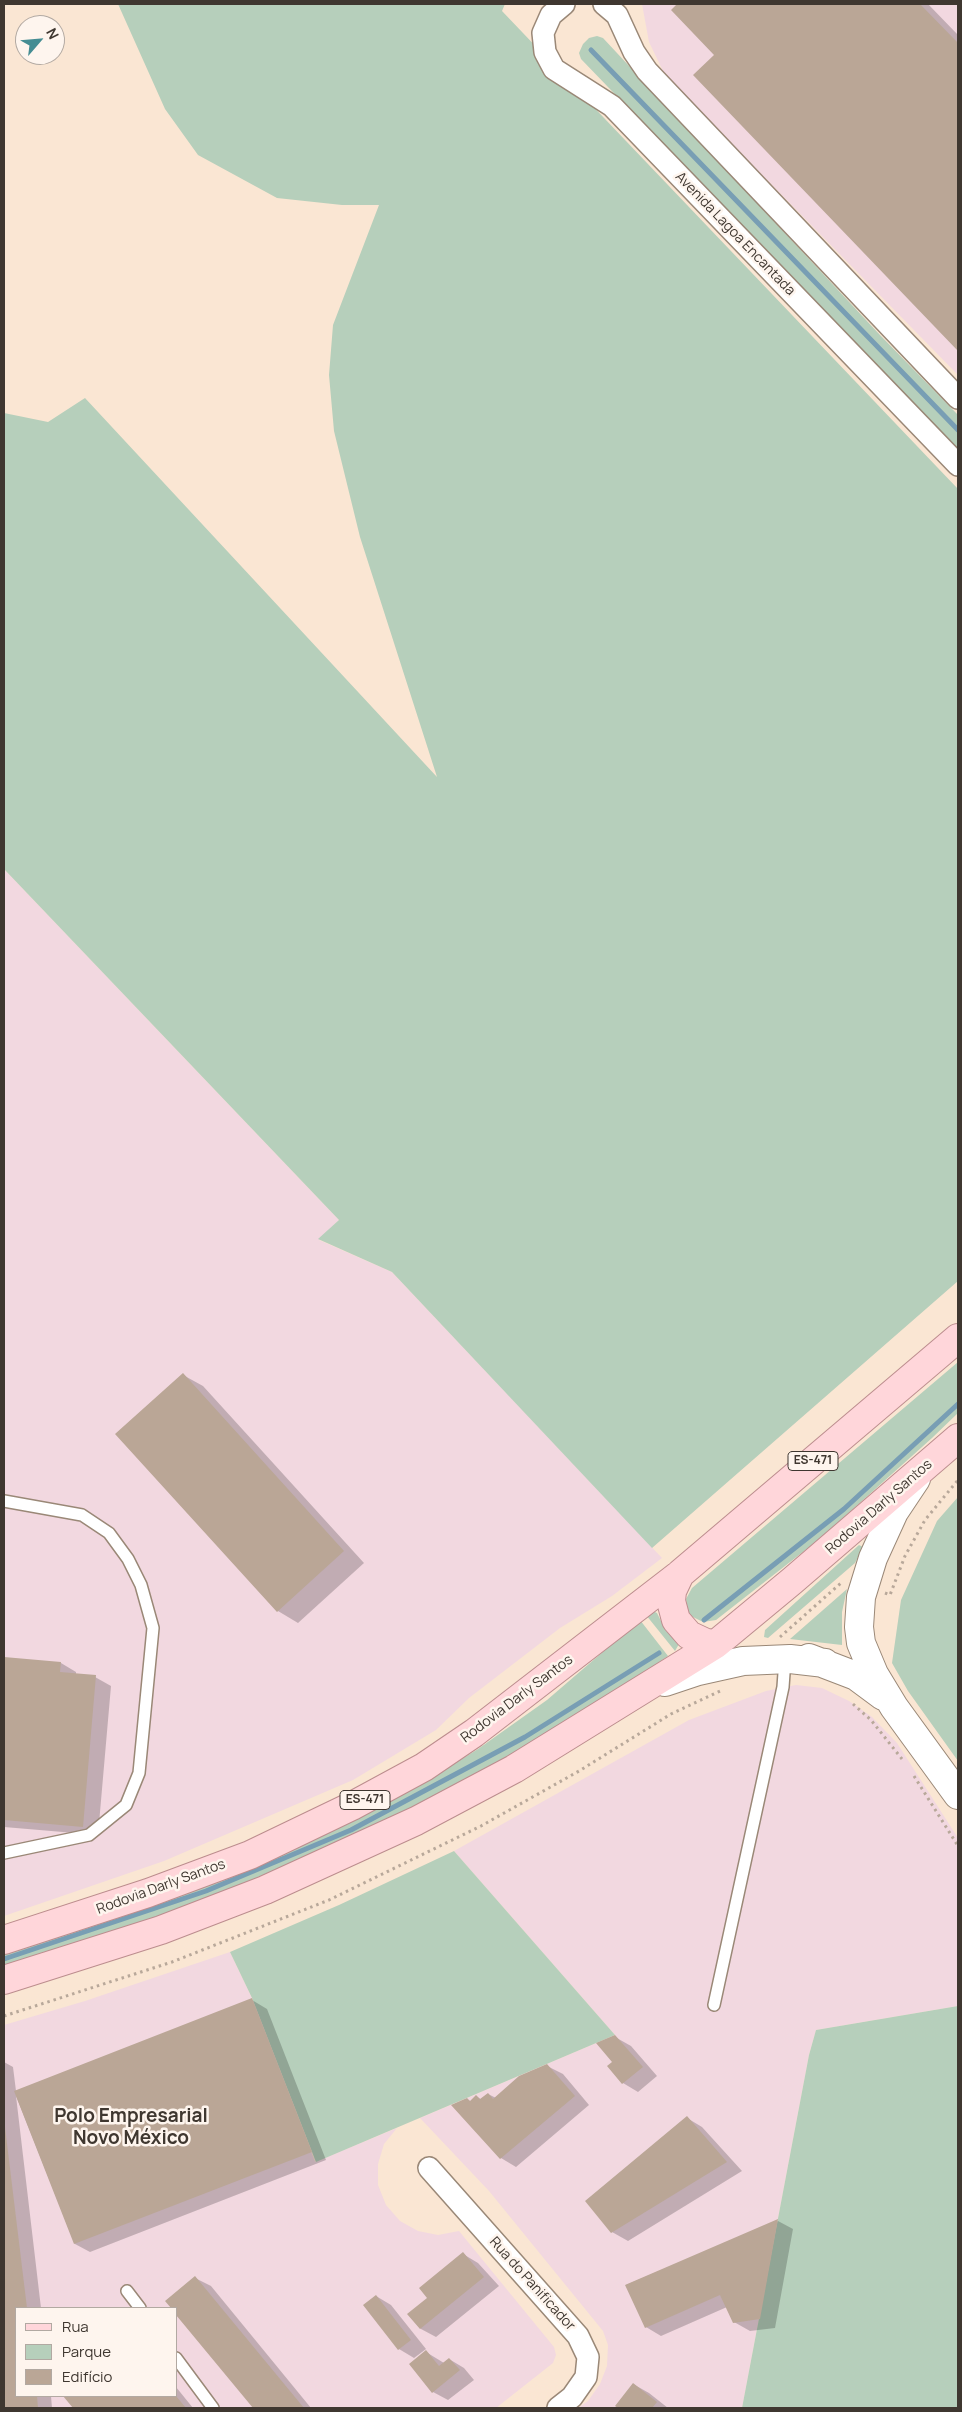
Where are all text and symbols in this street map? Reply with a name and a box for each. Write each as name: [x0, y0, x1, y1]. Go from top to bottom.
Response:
north arrow: [15, 15, 65, 65]
text: N: [42, 25, 64, 42]
street label: Avenida Lagoa Encantada: [672, 169, 798, 299]
road number: ES-471: [788, 1452, 838, 1470]
street label: Rodovia Darly Santos: [822, 1456, 936, 1558]
street label: Rodovia Darly Santos: [458, 1651, 576, 1747]
road number: ES-471: [340, 1790, 390, 1810]
street label: Rodovia Darly Santos: [94, 1856, 228, 1918]
district label: Polo Empresarial Novo México: [54, 2106, 208, 2150]
street label: Rua do Panificador: [486, 2234, 578, 2334]
legend: [15, 2307, 178, 2397]
text: Rua: [62, 2316, 89, 2337]
text: Parque: [62, 2341, 111, 2362]
text: Edifício: [62, 2366, 112, 2387]

